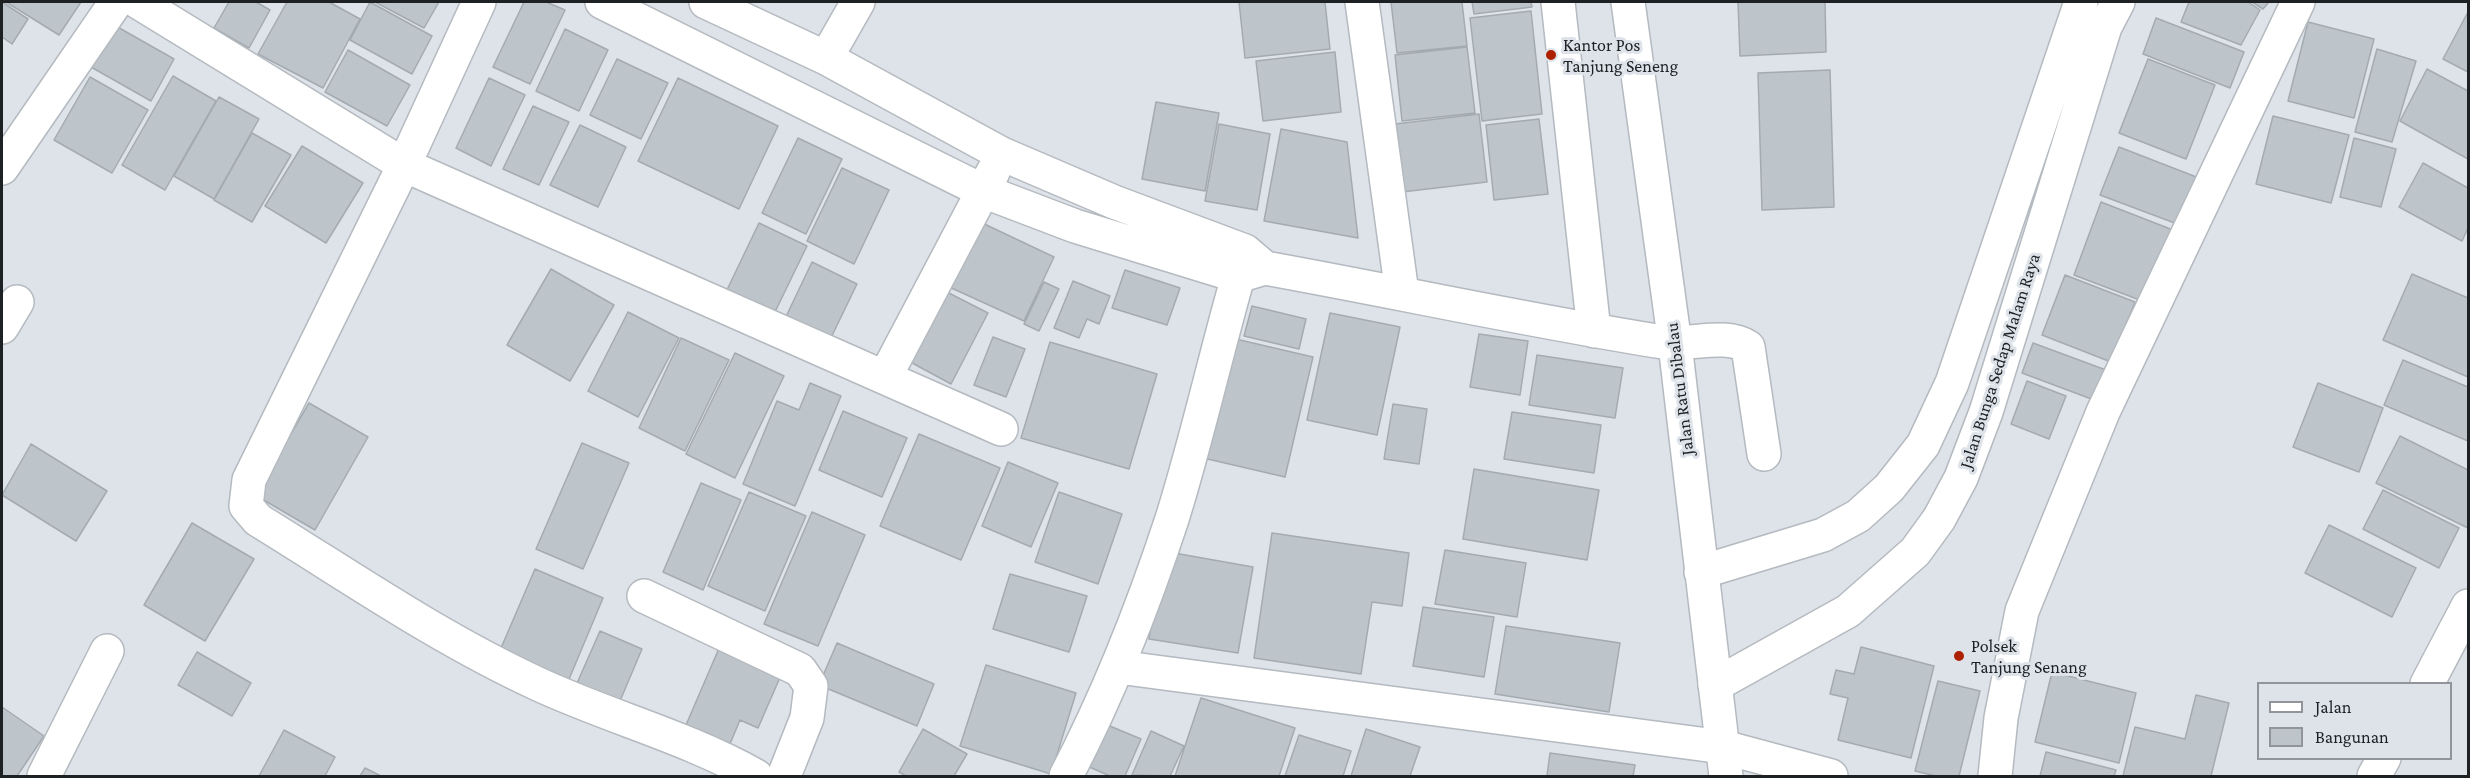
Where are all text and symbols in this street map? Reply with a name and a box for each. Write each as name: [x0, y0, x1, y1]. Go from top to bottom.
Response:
place label: Kantor Pos Tanjung Seneng: [1563, 34, 1678, 76]
marker: Kantor Pos Tanjung Seneng: [1544, 48, 1558, 62]
street label: Jalan Bunga Sedap Malam Raya: [1955, 251, 2045, 471]
street label: Jalan Ratu Dibalau: [1661, 321, 1699, 457]
place label: Polsek Tanjung Senang: [1971, 635, 2087, 678]
marker: Polsek Tanjung Senang: [1952, 649, 1966, 663]
legend: [2257, 682, 2452, 760]
text: Jalan: [2315, 697, 2351, 717]
text: Bangunan: [2315, 727, 2389, 747]

